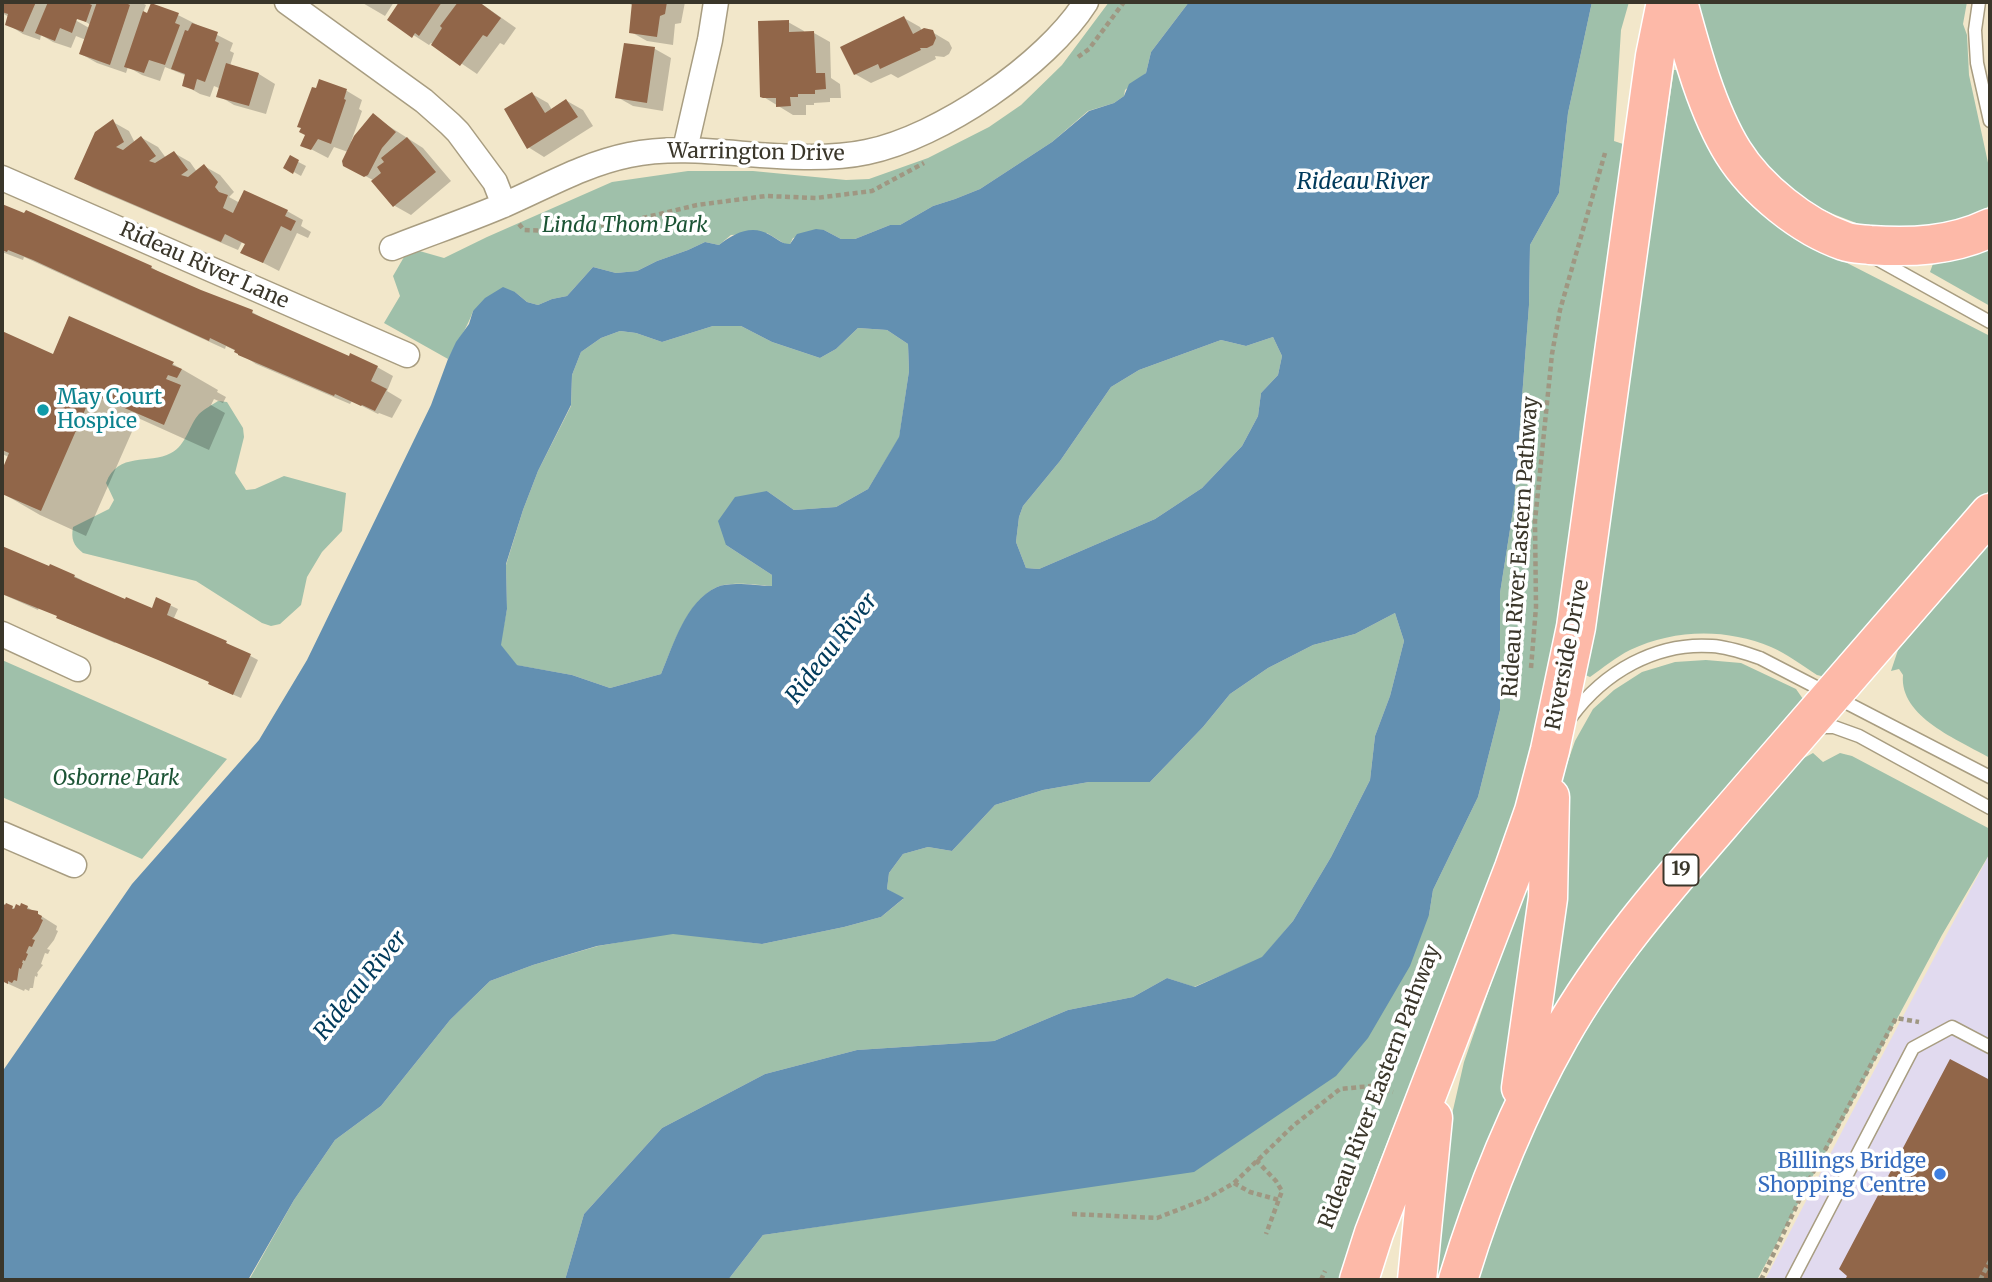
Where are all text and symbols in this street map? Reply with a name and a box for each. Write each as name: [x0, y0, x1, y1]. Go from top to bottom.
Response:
street label: Warrington Drive: [667, 139, 845, 167]
water label: Rideau River: [1297, 168, 1429, 196]
park label: Linda Thom Park: [542, 213, 708, 239]
street label: Rideau River Lane: [116, 217, 292, 315]
place label: May Court Hospice: [57, 385, 162, 435]
street label: Rideau River Eastern Pathway: [1498, 396, 1544, 698]
marker: May Court Hospice: [35, 402, 51, 418]
street label: Riverside Drive: [1541, 577, 1595, 733]
water label: Rideau River: [780, 588, 884, 710]
park label: Osborne Park: [52, 766, 180, 792]
road number: 19: [1664, 855, 1698, 886]
water label: Rideau River: [309, 926, 413, 1046]
street label: Rideau River Eastern Pathway: [1314, 942, 1446, 1232]
place label: Billings Bridge Shopping Centre: [1757, 1149, 1926, 1199]
marker: Billings Bridge Shopping Centre: [1932, 1166, 1948, 1182]

